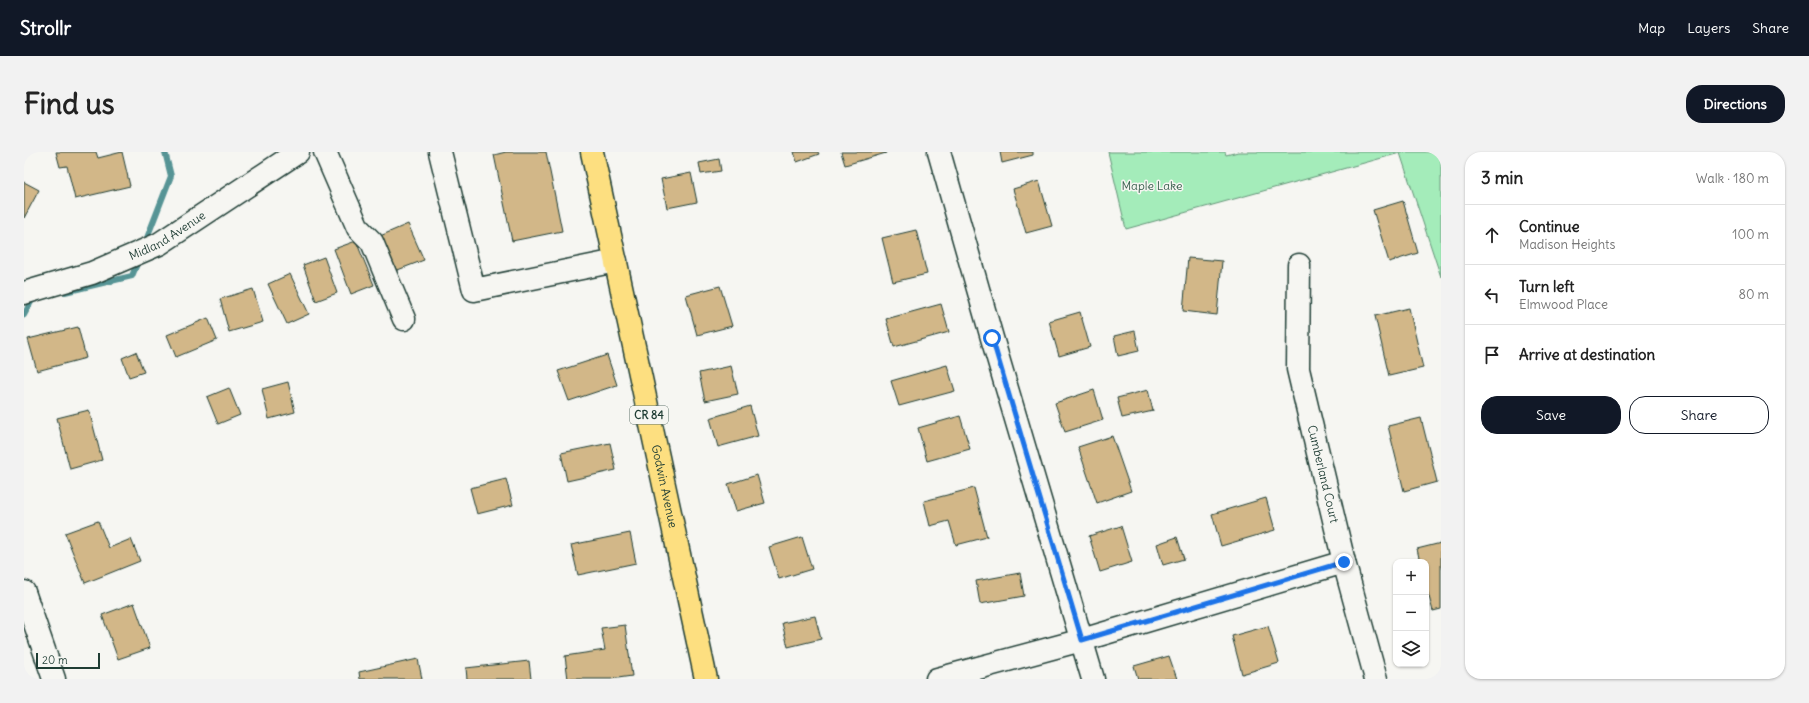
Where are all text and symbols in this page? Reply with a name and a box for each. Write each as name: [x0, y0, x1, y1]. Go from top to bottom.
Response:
text: Strollr: [20, 16, 71, 40]
text: Map: [1638, 19, 1665, 37]
text: Layers: [1687, 19, 1730, 37]
text: Share: [1752, 19, 1789, 37]
button: Directions: [1686, 85, 1785, 123]
text: Find us: [24, 86, 115, 122]
text: 3 min: [1481, 167, 1523, 189]
text: Walk · 180 m: [1696, 170, 1769, 187]
park label: Maple Lake: [1121, 178, 1183, 193]
street label: Midland Avenue: [126, 207, 208, 263]
text: Continue: [1519, 217, 1580, 236]
icon: ahead: [1481, 224, 1503, 246]
text: 100 m: [1732, 226, 1769, 243]
text: Madison Heights: [1519, 236, 1615, 253]
text: Turn left: [1519, 277, 1574, 296]
icon: left: [1481, 284, 1503, 306]
text: 80 m: [1738, 286, 1769, 303]
text: Elmwood Place: [1519, 296, 1608, 313]
route start: [983, 329, 1001, 347]
icon: arrive: [1481, 344, 1503, 366]
text: Arrive at destination: [1519, 345, 1655, 364]
button: Save: [1481, 396, 1621, 434]
button: Share: [1629, 396, 1769, 434]
road number: CR 84: [630, 406, 668, 424]
street label: Cumberland Court: [1305, 423, 1342, 524]
street label: Godwin Avenue: [649, 443, 681, 529]
route end: [1335, 553, 1353, 571]
map controls: [1393, 559, 1429, 667]
button: +: [1393, 559, 1429, 595]
button: −: [1393, 595, 1429, 631]
button: layers: [1393, 631, 1429, 667]
scale bar: [36, 651, 100, 670]
text: 20 m: [42, 653, 68, 667]

